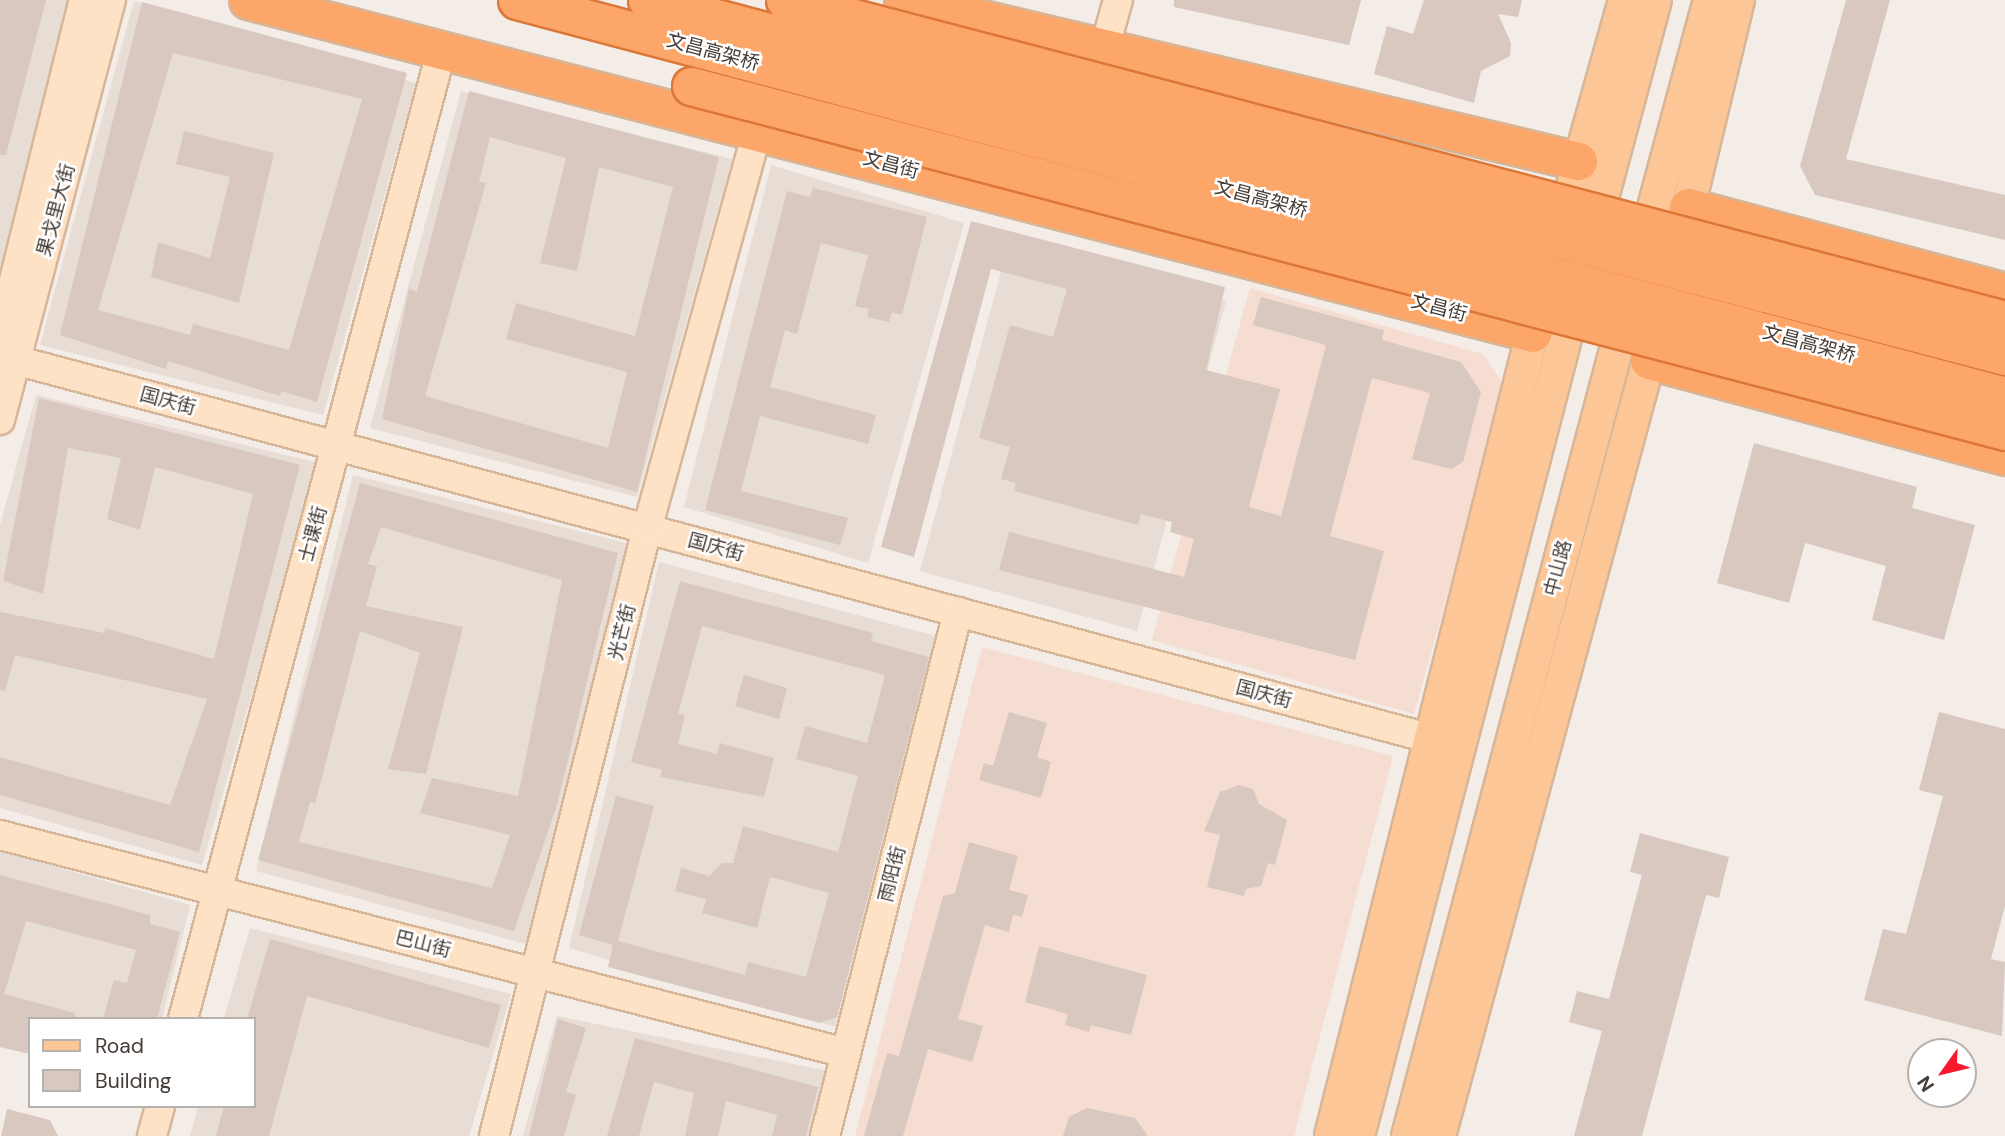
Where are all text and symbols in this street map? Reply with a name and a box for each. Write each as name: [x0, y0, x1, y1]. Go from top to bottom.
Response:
street label: 文昌高架桥: [664, 29, 762, 75]
street label: 文昌街: [861, 147, 921, 183]
street label: 果戈里大街: [33, 161, 79, 259]
street label: 文昌高架桥: [1212, 176, 1310, 222]
street label: 文昌街: [1409, 290, 1469, 326]
street label: 文昌高架桥: [1760, 321, 1858, 367]
street label: 国庆街: [138, 383, 198, 419]
street label: 士课街: [295, 504, 331, 564]
street label: 国庆街: [686, 529, 746, 565]
street label: 中山路: [1540, 538, 1576, 598]
street label: 光芒街: [604, 602, 640, 662]
street label: 国庆街: [1234, 676, 1294, 712]
street label: 雨阳街: [874, 844, 910, 904]
street label: 巴山街: [393, 926, 453, 962]
legend: [28, 1017, 256, 1108]
text: Road: [95, 1032, 144, 1060]
north arrow: [1907, 1038, 1977, 1108]
text: Building: [95, 1067, 171, 1095]
text: N: [1912, 1071, 1940, 1097]

